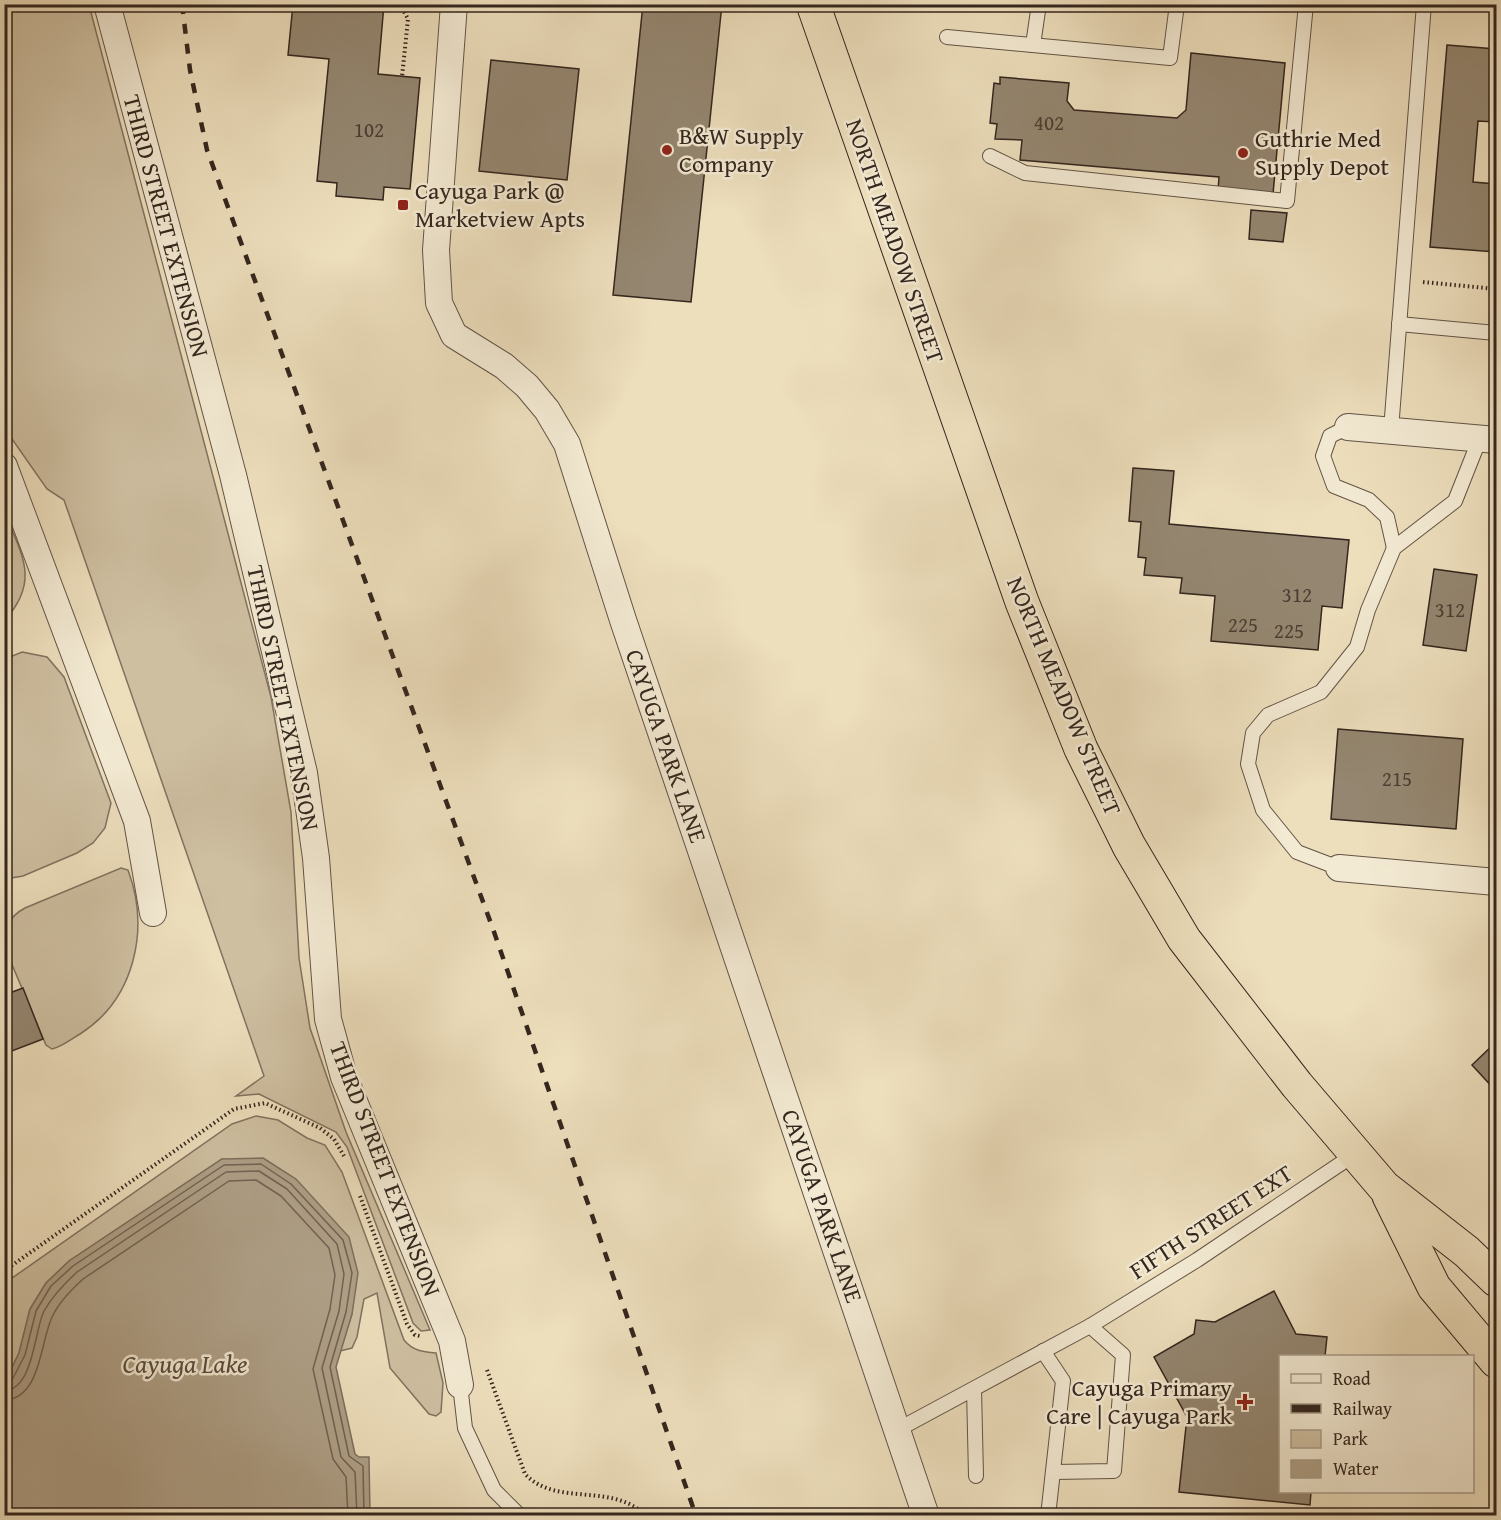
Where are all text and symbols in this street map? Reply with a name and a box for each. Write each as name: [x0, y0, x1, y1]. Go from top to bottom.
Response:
street label: THIRD STREET EXTENSION: [115, 91, 218, 361]
house number: 402: [1034, 107, 1064, 138]
house number: 102: [354, 114, 384, 145]
street label: NORTH MEADOW STREET: [837, 114, 954, 368]
place label: B&W Supply Company: [679, 118, 804, 181]
place label: Guthrie Med Supply Depot: [1255, 121, 1390, 184]
marker: B&W Supply Company: [660, 143, 674, 157]
marker: Guthrie Med Supply Depot: [1236, 146, 1250, 160]
place label: Cayuga Park @ Marketview Apts: [415, 173, 585, 236]
marker: Cayuga Park @ Marketview Apts: [396, 198, 410, 212]
street label: THIRD STREET EXTENSION: [238, 562, 329, 834]
street label: NORTH MEADOW STREET: [998, 571, 1131, 821]
house number: 312: [1282, 579, 1312, 610]
house number: 312: [1435, 594, 1465, 625]
house number: 225: [1228, 609, 1258, 640]
house number: 225: [1274, 615, 1304, 646]
street label: CAYUGA PARK LANE: [617, 644, 716, 847]
house number: 215: [1382, 763, 1412, 794]
street label: THIRD STREET EXTENSION: [321, 1036, 450, 1301]
street label: CAYUGA PARK LANE: [773, 1104, 872, 1307]
street label: FIFTH STREET EXT: [1122, 1156, 1299, 1287]
water label: Cayuga Lake: [122, 1344, 248, 1383]
legend: [1279, 1355, 1474, 1493]
text: Road: [1333, 1365, 1371, 1392]
place label: Cayuga Primary Care | Cayuga Park: [1046, 1370, 1233, 1433]
marker: Cayuga Primary Care | Cayuga Park: [1236, 1393, 1254, 1411]
text: Railway: [1333, 1395, 1392, 1422]
text: Park: [1333, 1425, 1369, 1452]
text: Water: [1333, 1455, 1379, 1482]

